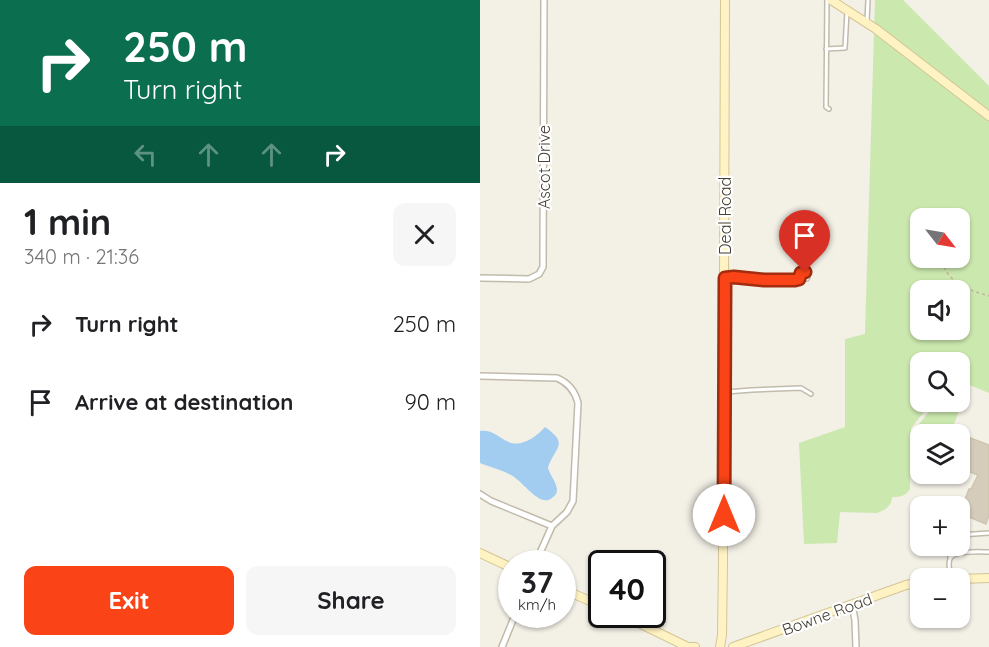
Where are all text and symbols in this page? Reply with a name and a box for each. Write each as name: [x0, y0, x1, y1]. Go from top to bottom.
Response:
text: 250 m: [123, 20, 247, 73]
icon: right: [24, 24, 102, 102]
text: Turn right: [123, 72, 242, 106]
street label: Ascot Drive: [534, 125, 554, 209]
icon: left: [129, 138, 162, 171]
icon: ahead: [192, 138, 225, 171]
icon: ahead: [255, 138, 288, 171]
icon: right: [318, 138, 351, 171]
street label: Deal Road: [715, 177, 735, 255]
text: 1 min: [24, 199, 111, 244]
button: close: [393, 203, 456, 266]
north arrow: [910, 208, 970, 268]
map controls: [910, 208, 970, 628]
pin: [779, 210, 830, 272]
icon: arrive: [788, 219, 821, 252]
text: 340 m · 21:36: [24, 244, 139, 269]
button: sound: [910, 280, 970, 340]
icon: right: [24, 308, 57, 341]
text: Turn right: [75, 310, 179, 338]
text: 250 m: [393, 310, 456, 338]
button: search: [910, 352, 970, 412]
icon: arrive: [24, 386, 57, 419]
text: Arrive at destination: [75, 388, 293, 416]
text: 90 m: [405, 388, 456, 416]
button: layers: [910, 424, 970, 484]
position arrow: [692, 483, 756, 547]
button: +: [910, 496, 970, 556]
speed limit sign: 40: [588, 550, 666, 628]
text: 37: [521, 563, 553, 601]
button: Exit: [24, 566, 234, 635]
button: Share: [246, 566, 456, 635]
button: −: [910, 568, 970, 628]
street label: Bowne Road: [779, 588, 875, 640]
text: km/h: [518, 595, 556, 614]

